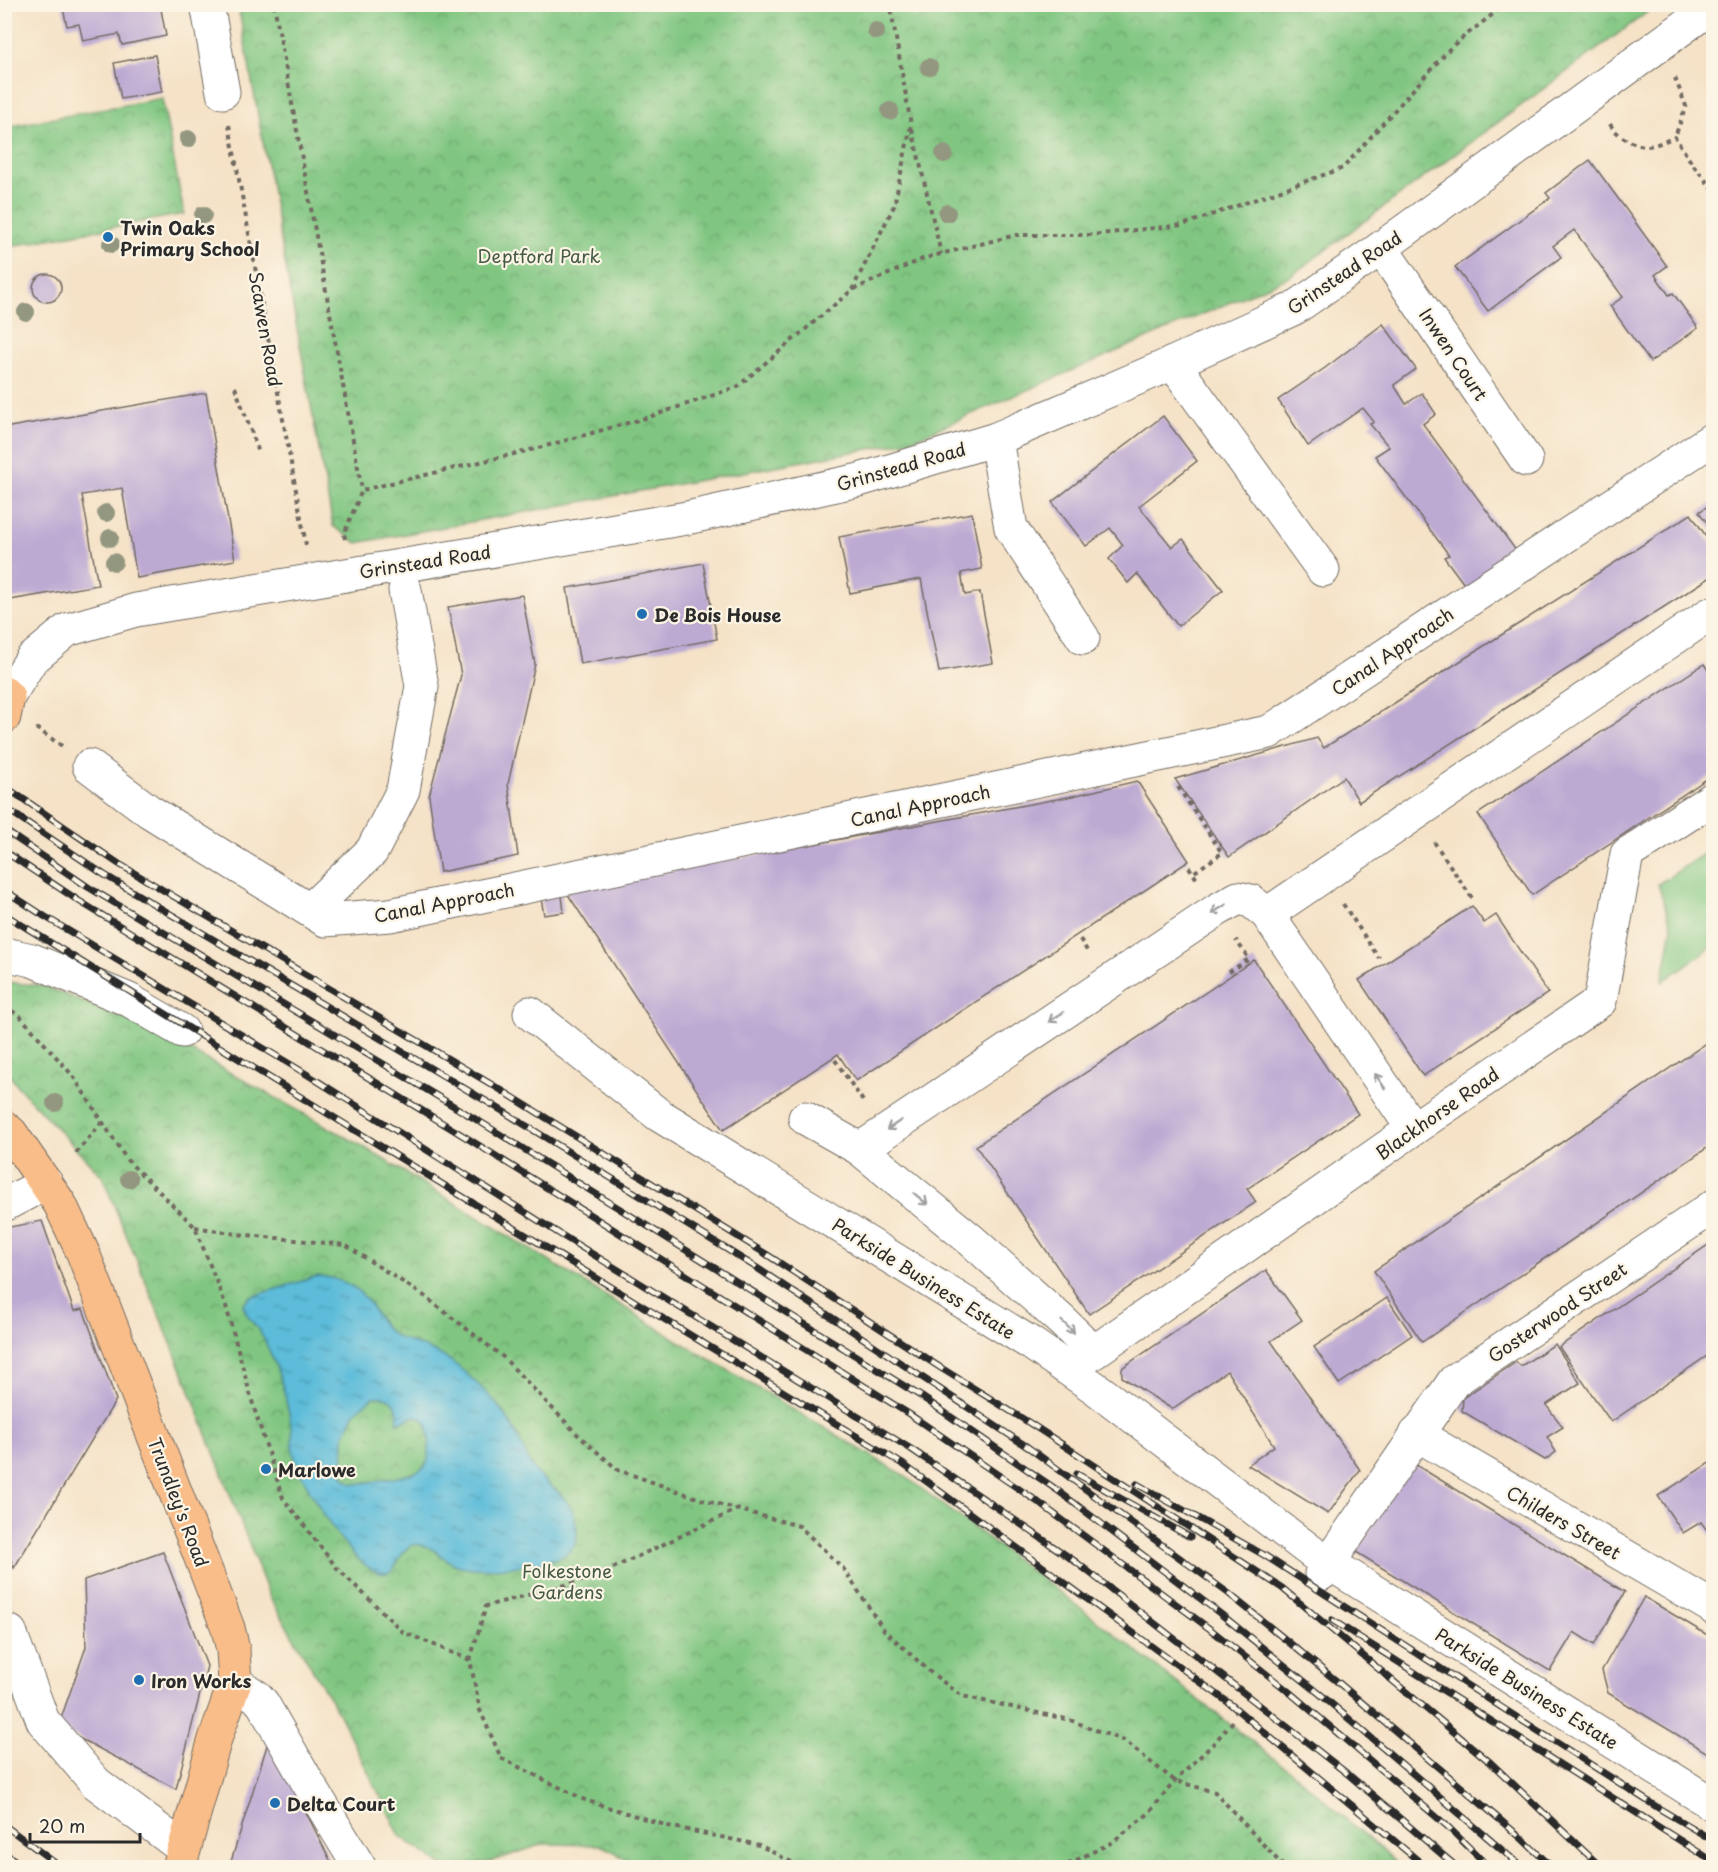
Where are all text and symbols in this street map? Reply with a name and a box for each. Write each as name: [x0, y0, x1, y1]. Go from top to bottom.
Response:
place label: Twin Oaks Primary School: [120, 214, 260, 262]
street label: Grinstead Road: [1281, 224, 1407, 320]
marker: Twin Oaks Primary School: [101, 230, 115, 244]
park label: Deptford Park: [478, 242, 600, 269]
street label: Scawen Road: [243, 269, 289, 389]
street label: Inwen Court: [1413, 302, 1495, 406]
street label: Grinstead Road: [833, 435, 969, 497]
street label: Grinstead Road: [357, 537, 493, 585]
street label: Canal Approach: [1325, 600, 1459, 702]
place label: De Bois House: [654, 601, 782, 628]
marker: De Bois House: [635, 607, 649, 621]
street label: Canal Approach: [848, 777, 992, 833]
street label: Canal Approach: [372, 875, 516, 929]
one-way arrow: [1211, 904, 1228, 916]
one-way arrow: [1049, 1011, 1065, 1023]
street label: Blackhorse Road: [1370, 1060, 1504, 1166]
one-way arrow: [1374, 1073, 1386, 1089]
one-way arrow: [886, 1119, 903, 1131]
one-way arrow: [913, 1193, 929, 1206]
street label: Parkside Business Estate: [827, 1211, 1021, 1345]
street label: Gosterwood Street: [1482, 1255, 1632, 1369]
one-way arrow: [1061, 1320, 1076, 1335]
street label: Trundley's Road: [142, 1433, 216, 1571]
place label: Marlowe: [278, 1456, 356, 1483]
marker: Marlowe: [259, 1462, 273, 1476]
street label: Childers Street: [1502, 1478, 1626, 1566]
park label: Folkestone Gardens: [522, 1557, 612, 1605]
street label: Parkside Business Estate: [1430, 1621, 1624, 1755]
place label: Iron Works: [151, 1667, 252, 1694]
marker: Iron Works: [132, 1673, 146, 1687]
place label: Delta Court: [287, 1790, 396, 1817]
marker: Delta Court: [268, 1796, 282, 1810]
scale bar: [30, 1806, 140, 1844]
text: 20 m: [39, 1812, 85, 1839]

